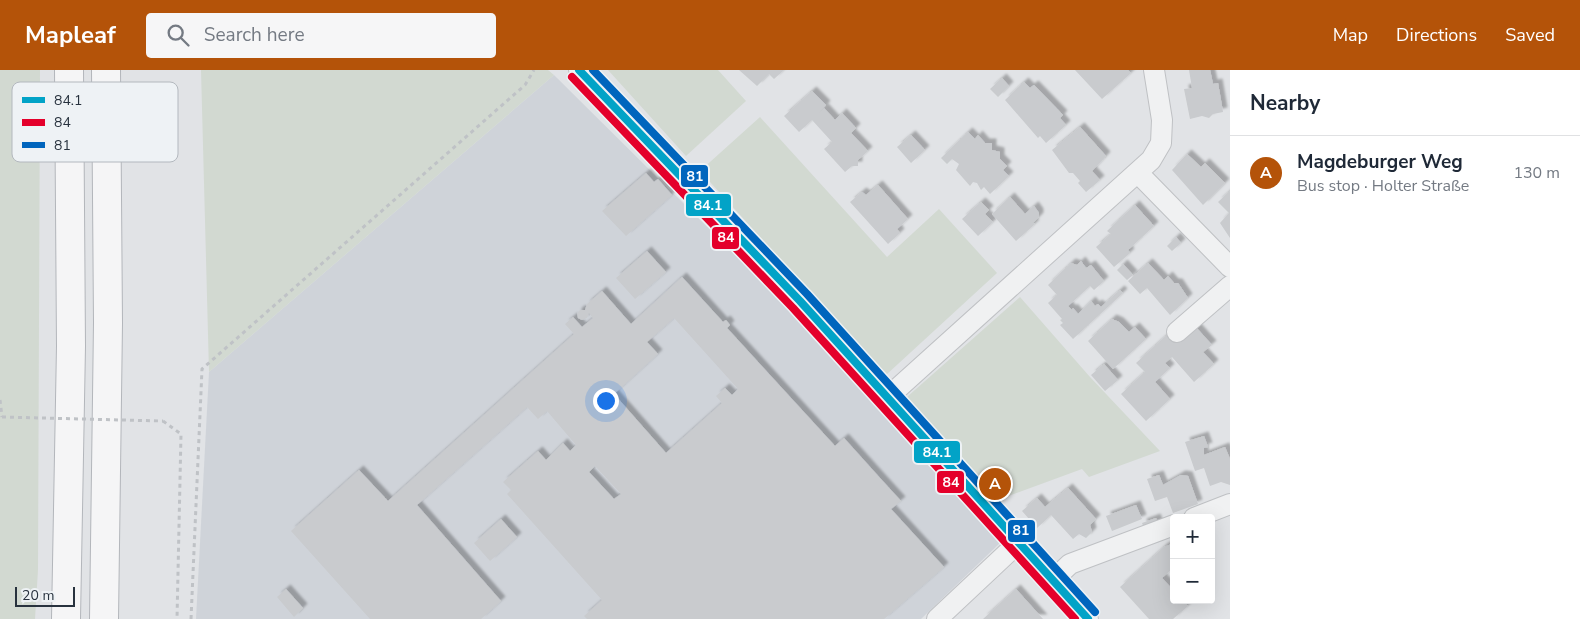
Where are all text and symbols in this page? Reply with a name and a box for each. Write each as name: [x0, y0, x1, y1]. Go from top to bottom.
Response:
search box: [146, 13, 496, 58]
text: Mapleaf: [25, 19, 116, 51]
icon: search: [164, 21, 192, 49]
text: Search here: [204, 22, 305, 48]
text: Map: [1333, 23, 1368, 47]
text: Directions: [1396, 23, 1477, 47]
text: Saved: [1505, 23, 1555, 47]
legend: [12, 82, 178, 162]
text: Nearby: [1250, 89, 1320, 117]
text: 84.1: [54, 91, 82, 110]
text: 84: [54, 113, 71, 132]
text: 81: [54, 136, 71, 155]
text: Magdeburger Weg: [1297, 149, 1463, 175]
text: A: [1260, 162, 1272, 184]
text: 130 m: [1513, 162, 1560, 184]
line badge: 81: [680, 164, 709, 188]
text: 81: [687, 167, 703, 186]
text: Bus stop · Holter Straße: [1297, 175, 1469, 197]
line badge: 84.1: [685, 193, 732, 217]
text: 84.1: [694, 196, 722, 215]
line badge: 84: [711, 226, 740, 250]
text: 84: [718, 228, 735, 247]
your location: [593, 388, 619, 414]
line badge: 84.1: [913, 440, 961, 464]
text: 84.1: [923, 443, 951, 462]
pin: A: [979, 465, 1011, 503]
line badge: 84: [936, 470, 965, 494]
text: 84: [943, 473, 960, 492]
map controls: [1170, 514, 1215, 604]
button: +: [1170, 514, 1215, 559]
line badge: 81: [1007, 519, 1036, 543]
text: 81: [1013, 521, 1029, 540]
button: −: [1170, 559, 1215, 604]
scale bar: [15, 584, 75, 607]
text: 20 m: [22, 586, 54, 605]

